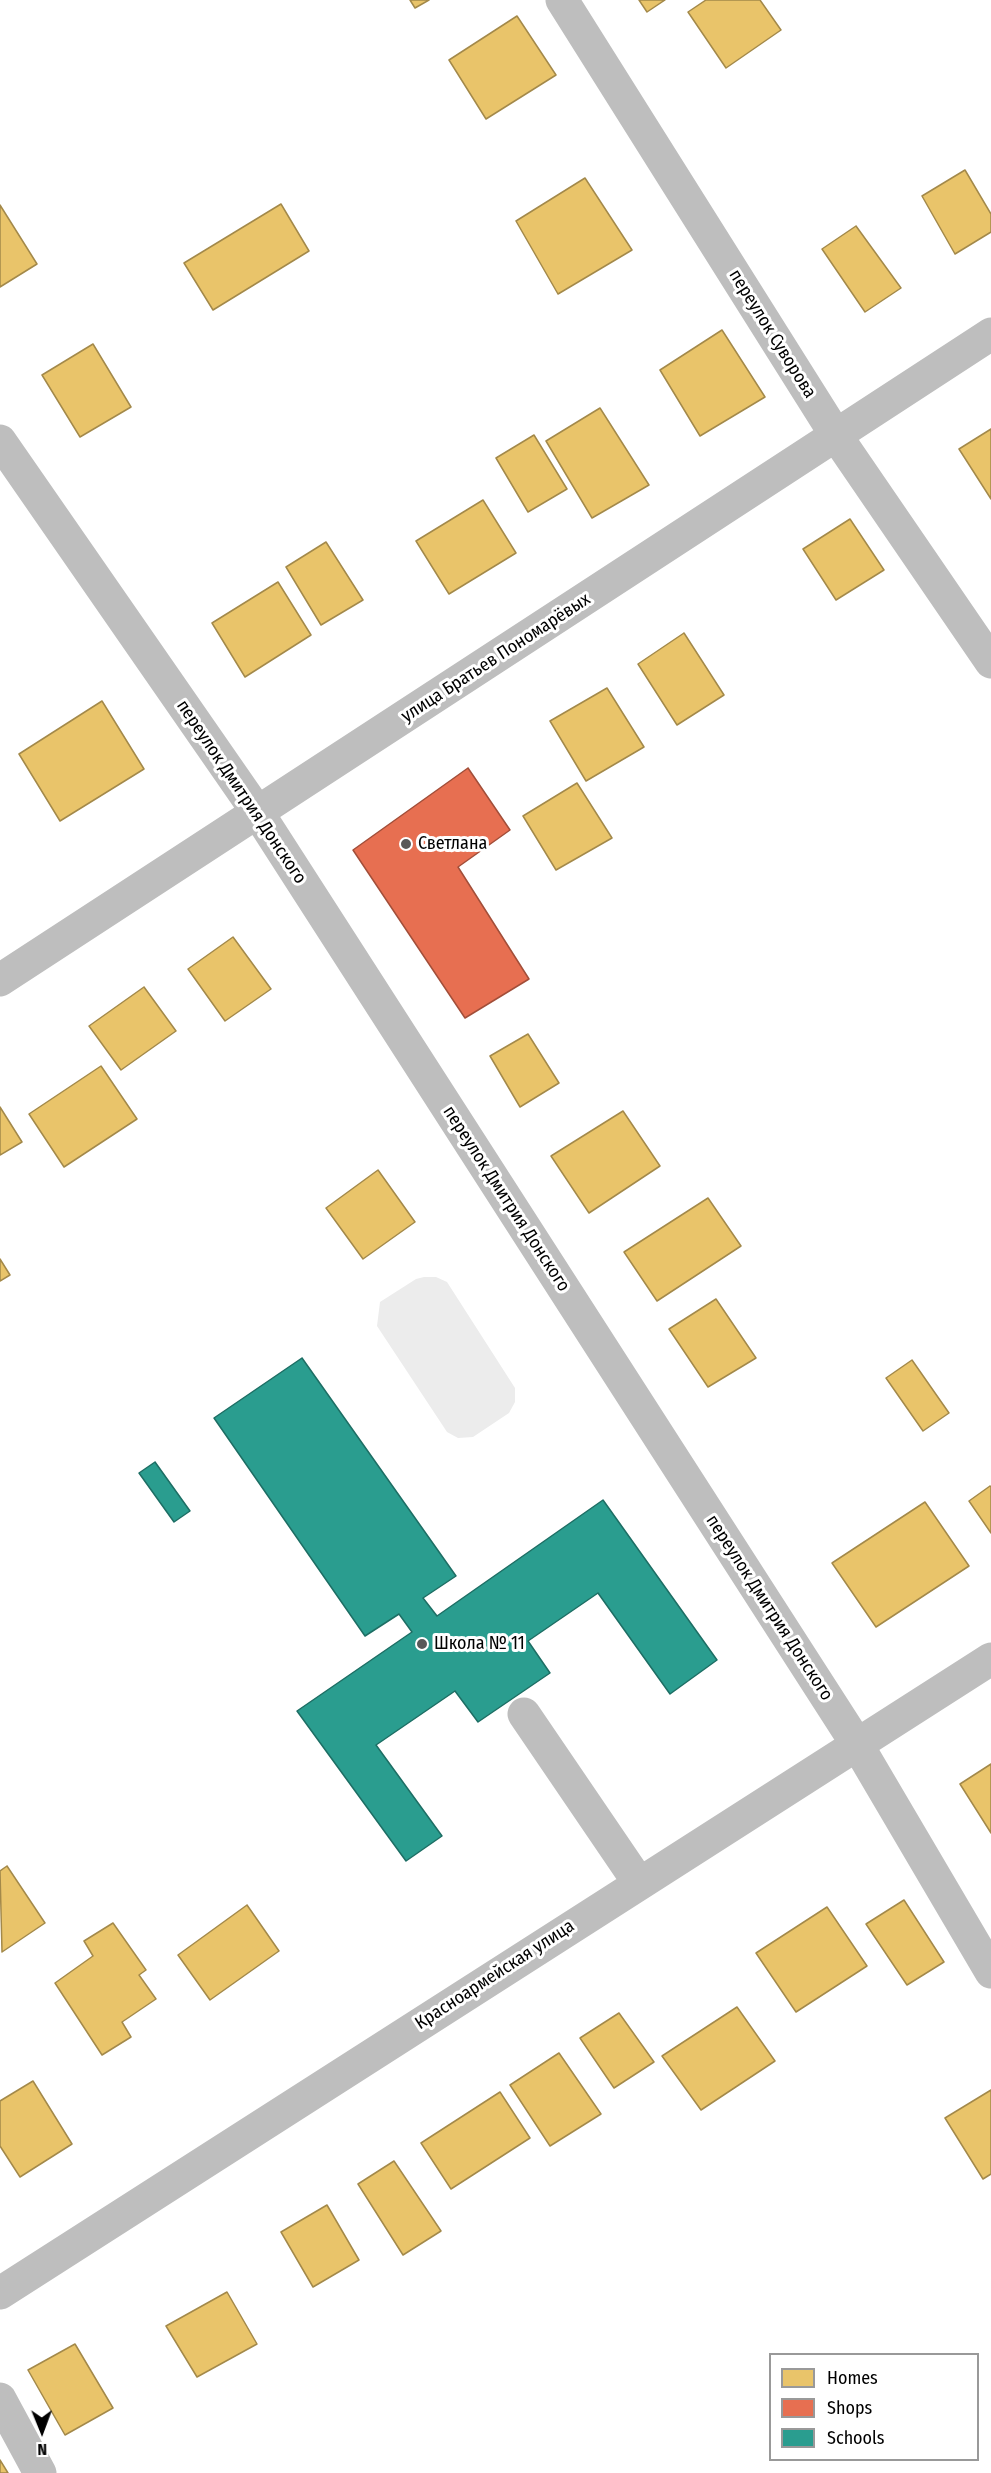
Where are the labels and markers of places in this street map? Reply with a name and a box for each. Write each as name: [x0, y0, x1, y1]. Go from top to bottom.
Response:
place label: Светлана: [418, 833, 487, 855]
marker: Светлана: [399, 837, 413, 851]
place label: Школа № 11: [434, 1633, 525, 1655]
marker: Школа № 11: [415, 1637, 429, 1651]

